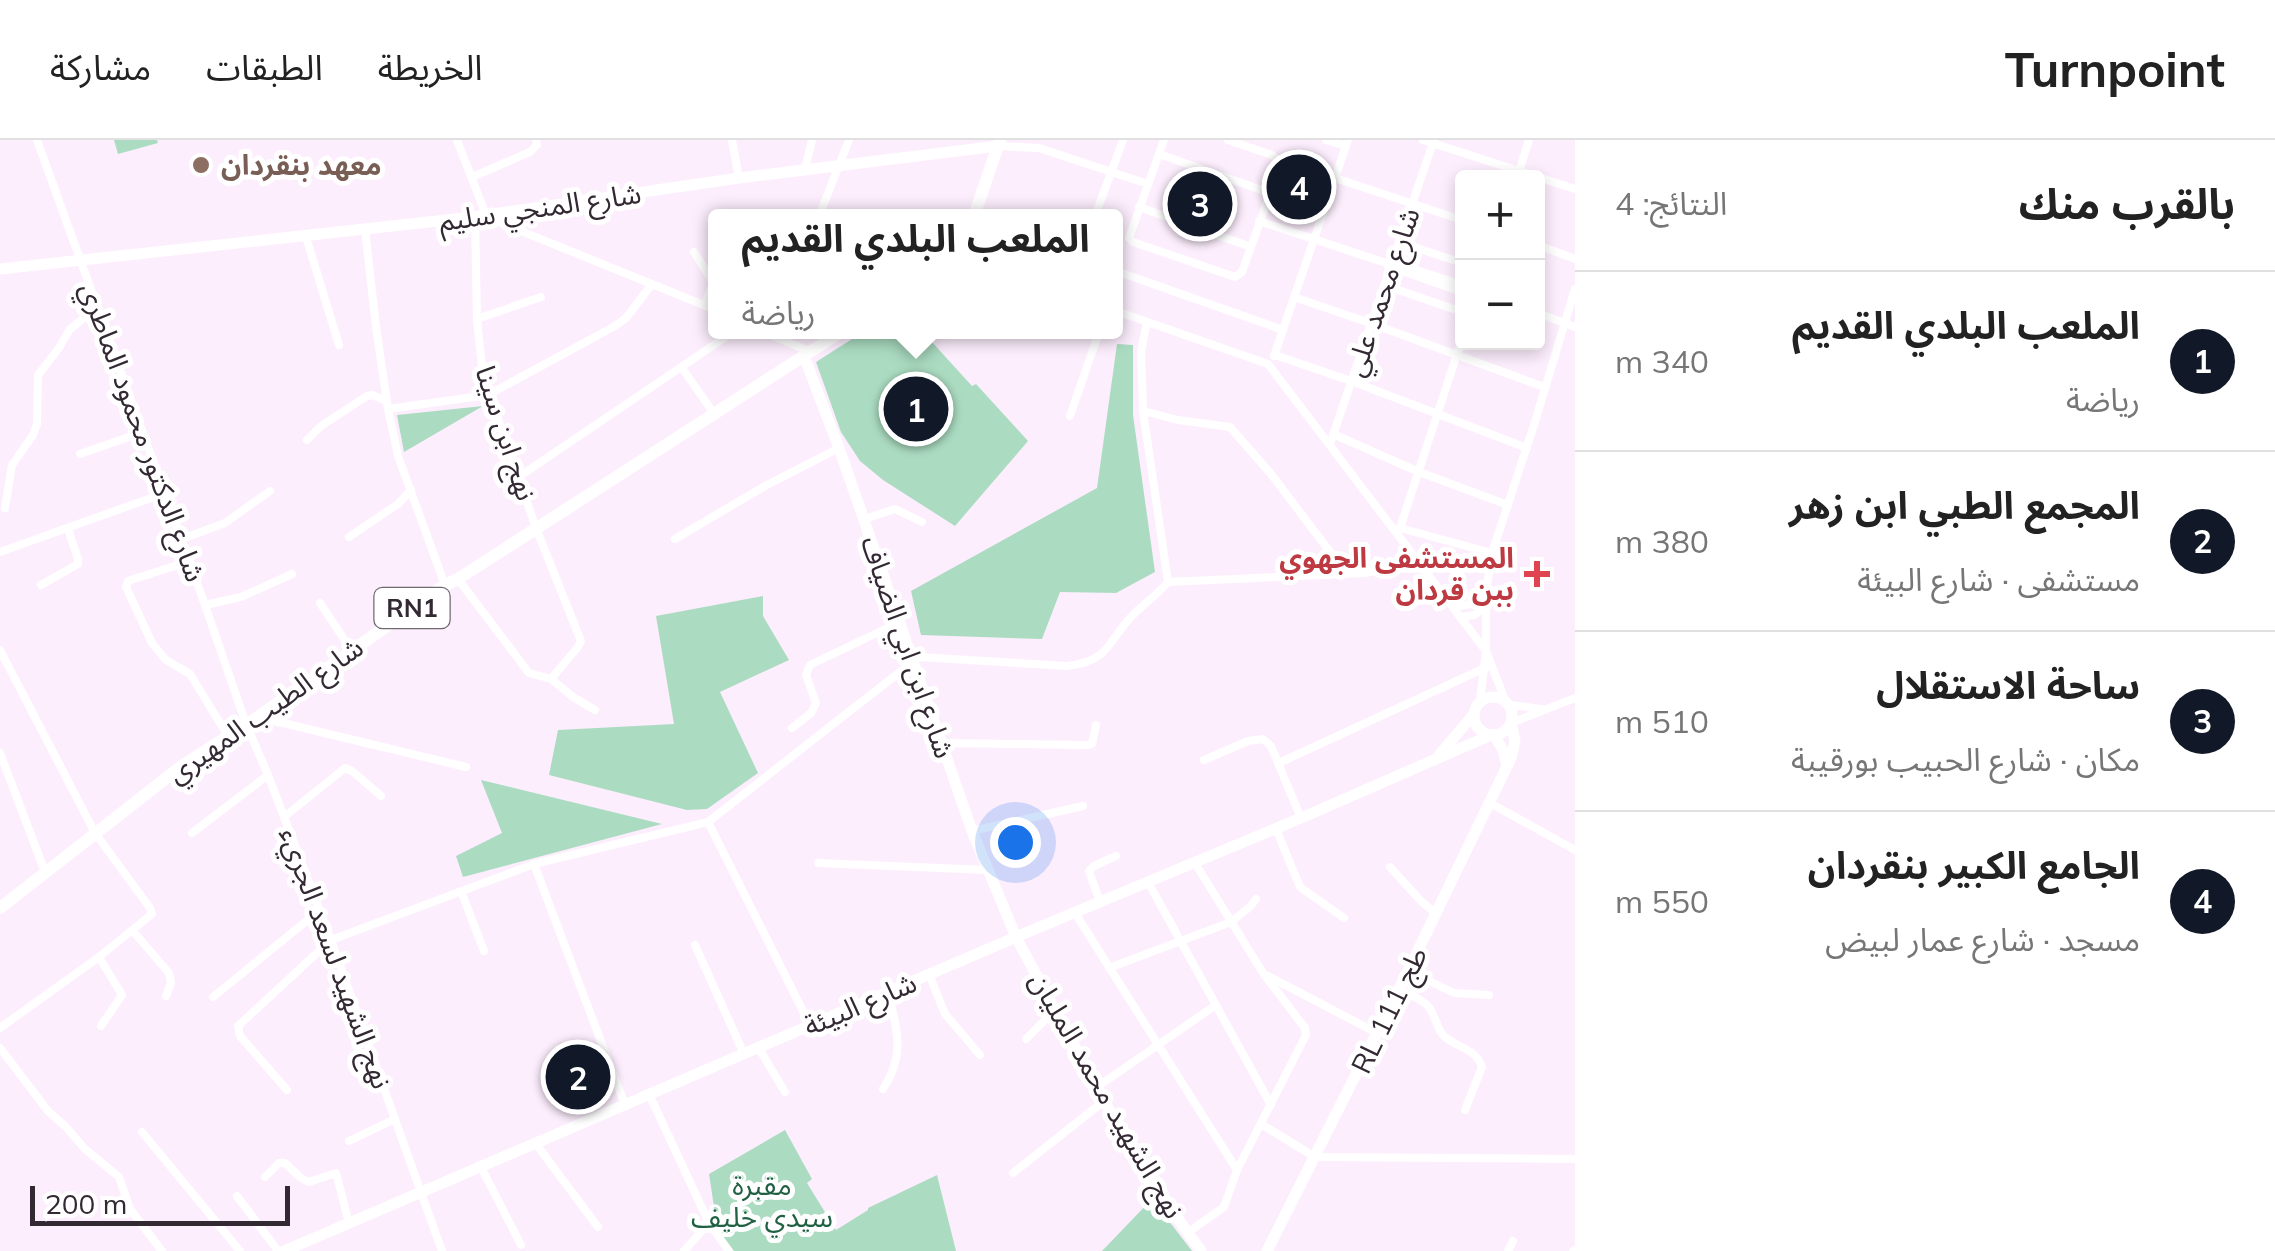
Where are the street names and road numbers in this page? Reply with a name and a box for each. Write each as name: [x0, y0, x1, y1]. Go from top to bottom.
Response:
street label: شارع المنجي سليم: [437, 175, 644, 243]
street label: شارع محمد علي: [1336, 203, 1431, 382]
street label: شارع الدكتور محمود الماطري: [69, 278, 214, 588]
street label: نهج ابن سينا: [465, 361, 545, 506]
street label: شارع ابن ابي الضياف: [850, 531, 963, 764]
road number: RN1: [374, 588, 450, 628]
street label: شارع الطيب المهيري: [160, 629, 372, 794]
street label: نهج الشهيد لسعد الجريء: [269, 822, 400, 1095]
street label: RL طج 111: [1343, 941, 1438, 1081]
street label: شارع البيئة: [798, 964, 923, 1047]
street label: نهج الشهيد محمد المليان: [1019, 965, 1192, 1226]

